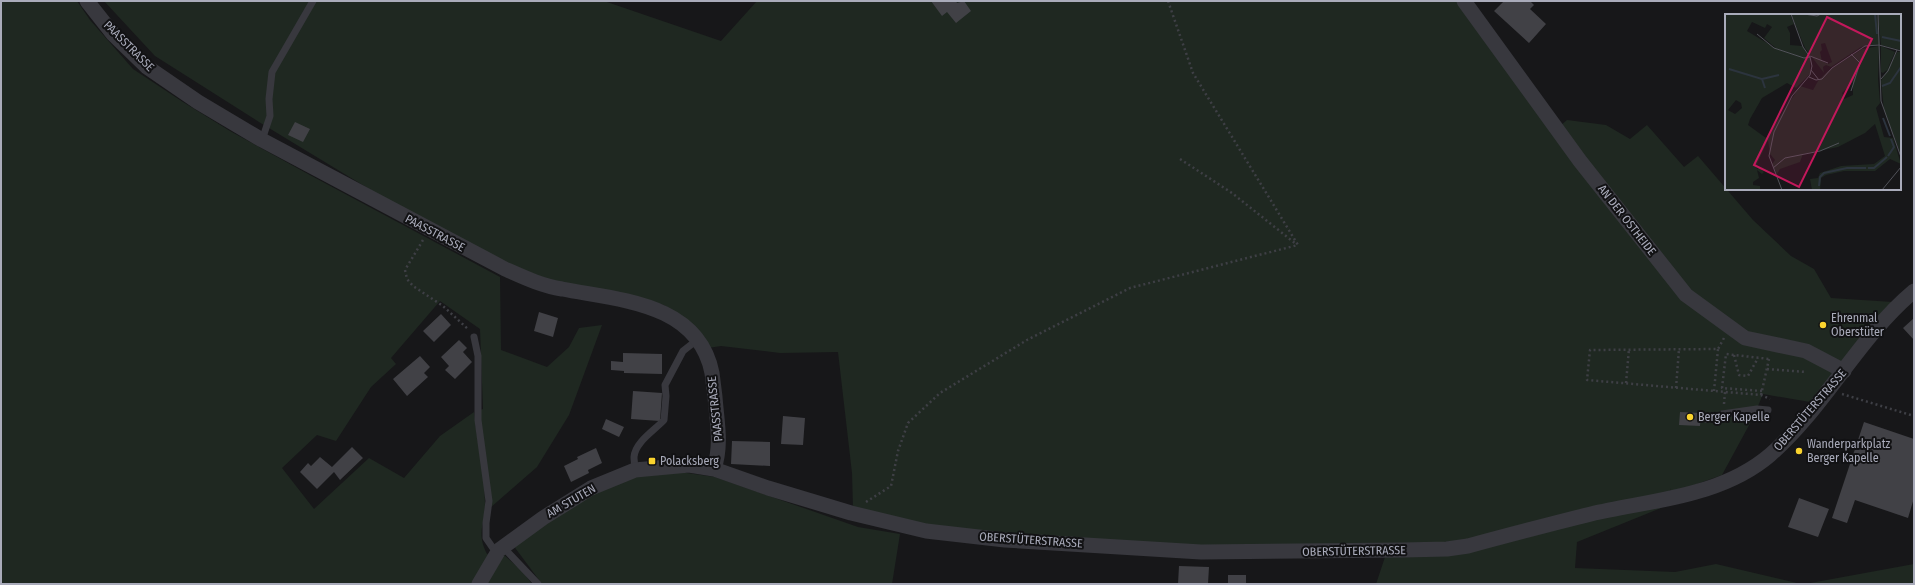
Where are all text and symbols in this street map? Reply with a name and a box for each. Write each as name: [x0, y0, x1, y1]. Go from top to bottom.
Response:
inset map: [1725, 14, 1901, 190]
street label: PAASSTRASSE: [101, 18, 157, 74]
street label: AN DER OSTHEIDE: [1595, 182, 1659, 258]
street label: PAASSTRASSE: [403, 211, 468, 255]
place label: Ehrenmal Oberstüter: [1831, 311, 1885, 339]
marker: Ehrenmal Oberstüter: [1818, 320, 1828, 330]
street label: OBERSTÜTERSTRASSE: [1769, 365, 1850, 454]
street label: PAASSTRASSE: [705, 375, 725, 442]
place label: Berger Kapelle: [1698, 410, 1770, 424]
marker: Berger Kapelle: [1685, 412, 1695, 422]
place label: Wanderparkplatz Berger Kapelle: [1807, 437, 1891, 465]
marker: Wanderparkplatz Berger Kapelle: [1794, 446, 1804, 456]
place label: Polacksberg: [660, 454, 719, 468]
marker: Polacksberg: [647, 456, 657, 466]
street label: AM STUTEN: [544, 481, 598, 521]
street label: OBERSTÜTERSTRASSE: [979, 527, 1084, 551]
street label: OBERSTÜTERSTRASSE: [1302, 541, 1406, 559]

